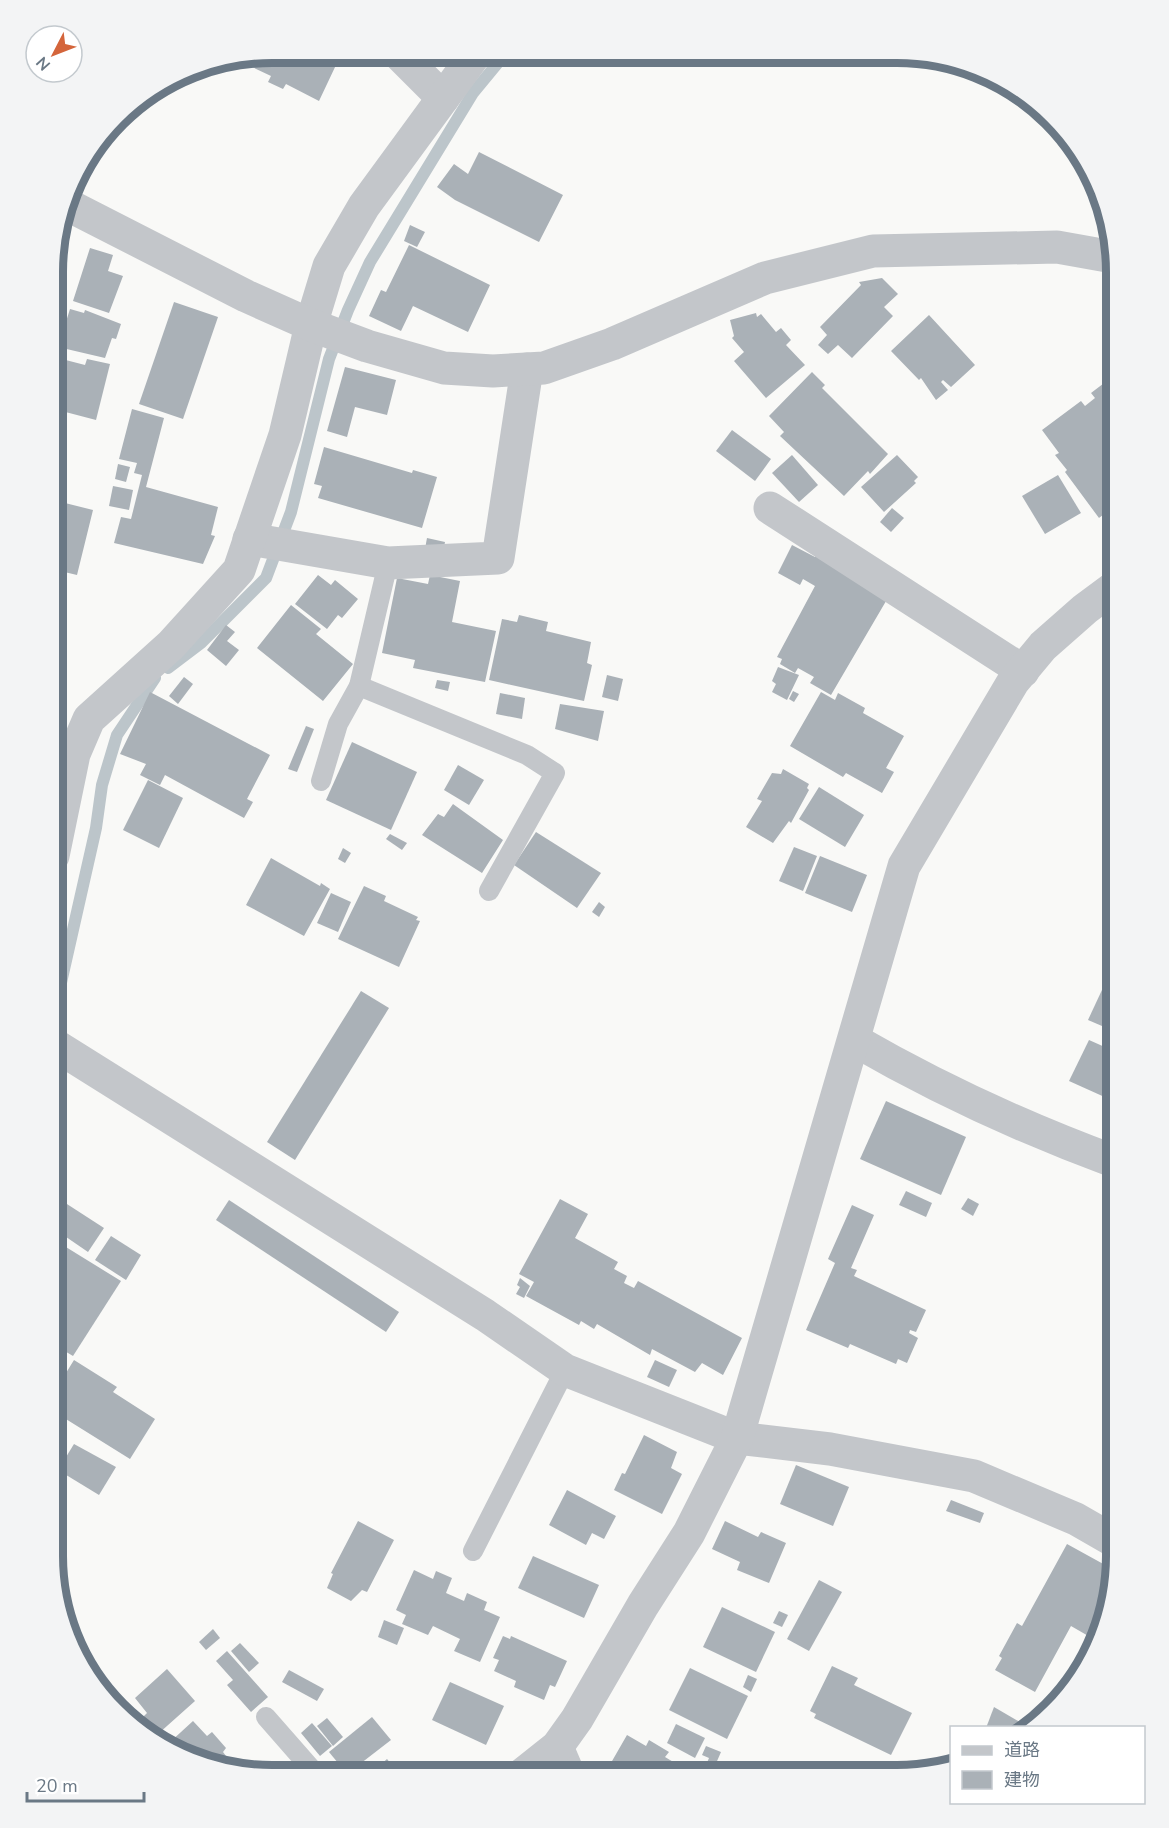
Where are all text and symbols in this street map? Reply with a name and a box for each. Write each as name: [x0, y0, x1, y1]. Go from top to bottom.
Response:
north arrow: [24, 24, 84, 84]
text: N: [31, 52, 56, 75]
legend: [950, 1726, 1145, 1804]
text: 道路: [1004, 1738, 1040, 1762]
scale bar: [27, 1765, 144, 1803]
text: 建物: [1004, 1768, 1040, 1792]
text: 20 m: [36, 1774, 78, 1798]

